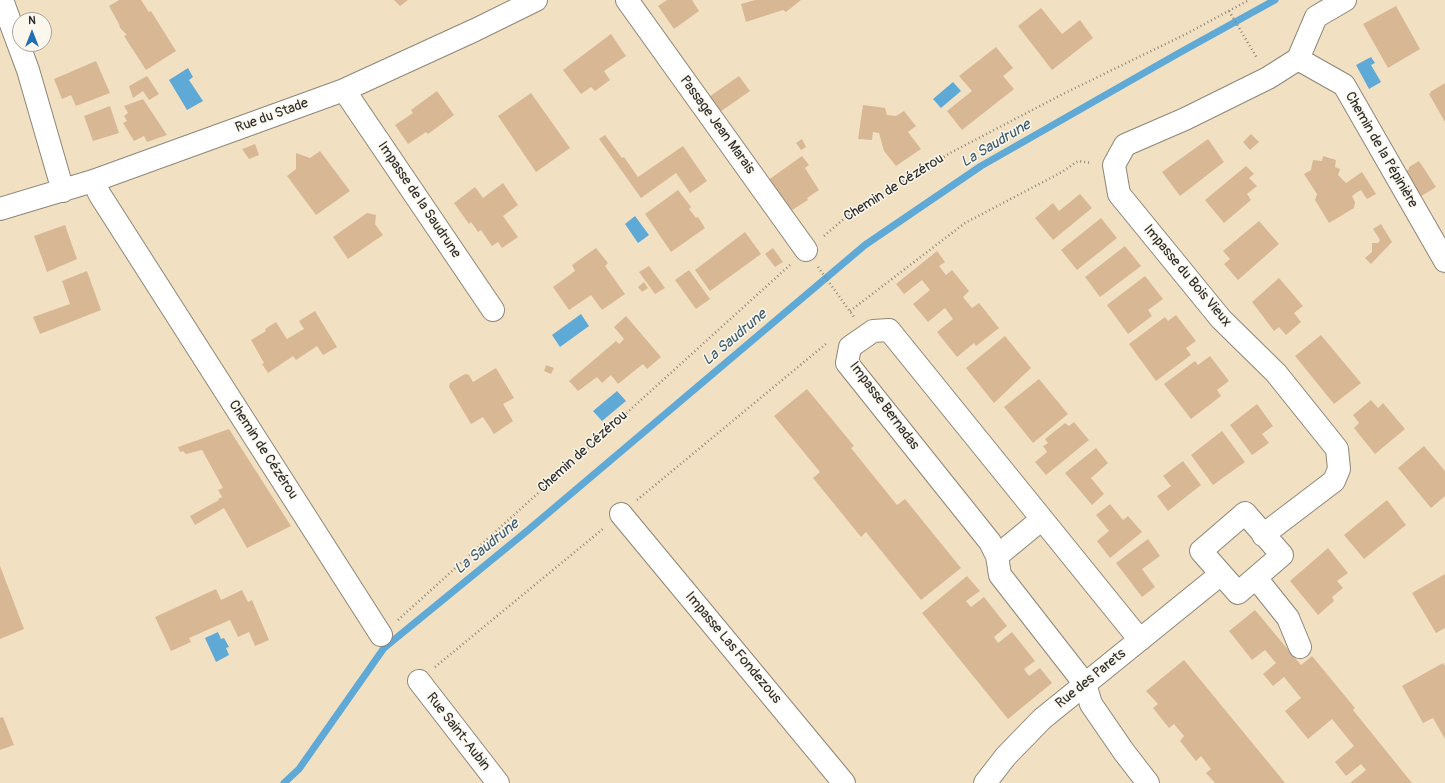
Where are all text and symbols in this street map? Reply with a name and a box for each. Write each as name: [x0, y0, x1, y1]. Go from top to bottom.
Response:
north arrow: [12, 12, 52, 52]
text: N: [28, 14, 36, 27]
street label: Passage Jean Marais: [676, 73, 758, 177]
street label: Chemin de la Pépinière: [1341, 89, 1421, 211]
street label: Rue du Stade: [233, 95, 311, 137]
water label: La Saudrune: [958, 116, 1034, 172]
street label: Impasse de la Saudrune: [374, 139, 464, 261]
street label: Chemin de Cézérou: [841, 150, 947, 226]
street label: Impasse du Bois Vieux: [1139, 222, 1235, 330]
water label: La Saudrune: [699, 306, 771, 370]
street label: Impasse Bernadas: [845, 359, 923, 453]
street label: Chemin de Cézérou: [225, 397, 301, 503]
street label: Chemin de Cézérou: [535, 407, 631, 497]
water label: La Saudrune: [451, 516, 523, 578]
street label: Impasse Las Fondezous: [681, 589, 785, 707]
street label: Rue des Parets: [1052, 646, 1130, 712]
street label: Rue Saint-Aubin: [422, 690, 494, 774]

